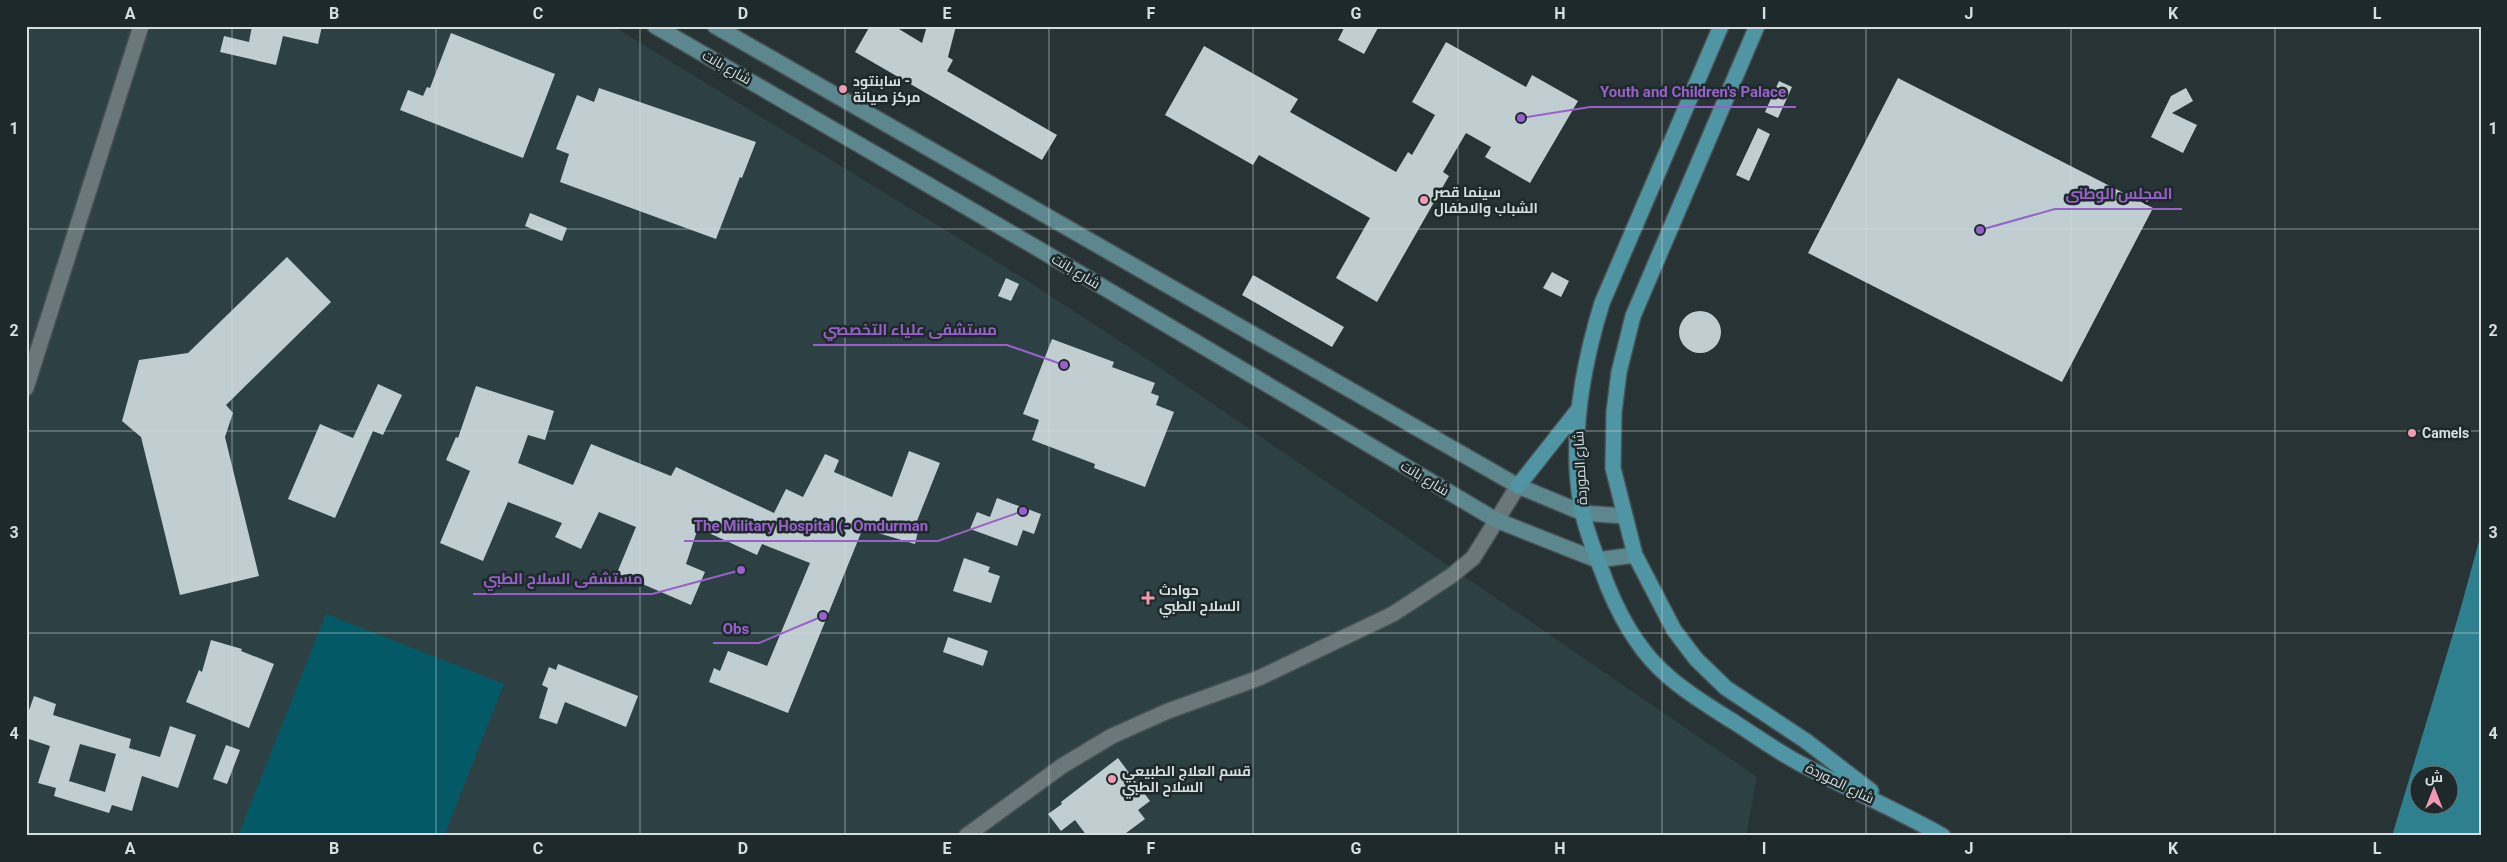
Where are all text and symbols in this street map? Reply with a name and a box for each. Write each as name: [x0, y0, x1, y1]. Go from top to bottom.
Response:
text: A: [125, 4, 136, 23]
text: B: [329, 4, 339, 23]
text: C: [533, 4, 543, 23]
text: D: [738, 4, 748, 23]
text: E: [943, 4, 952, 23]
text: F: [1147, 4, 1156, 23]
text: G: [1351, 4, 1362, 23]
text: H: [1554, 4, 1566, 23]
text: I: [1762, 4, 1766, 23]
text: J: [1965, 4, 1973, 23]
text: K: [2168, 4, 2179, 23]
text: L: [2373, 4, 2382, 23]
street label: شارع بانت: [699, 47, 754, 88]
place label: سابنتود - مركز صيانة: [853, 73, 921, 106]
callout: Youth and Children's Palace: [1590, 77, 1796, 107]
marker: سابنتود - مركز صيانة: [837, 83, 849, 95]
text: Youth and Children's Palace: [1600, 83, 1786, 101]
text: 1: [9, 119, 19, 138]
text: 1: [2488, 119, 2498, 138]
callout: المجلس الوطنى: [2055, 179, 2182, 209]
place label: سينما قصر الشباب والاطفال: [1433, 184, 1538, 217]
text: المجلس الوطنى: [2066, 185, 2172, 203]
marker: سينما قصر الشباب والاطفال: [1418, 194, 1430, 206]
street label: شارع بانت: [1048, 250, 1103, 293]
callout: مستشفى علياء التخصصي: [813, 315, 1007, 345]
text: 2: [9, 321, 19, 340]
text: مستشفى علياء التخصصي: [823, 321, 997, 341]
text: 2: [2488, 321, 2498, 340]
place label: Camels: [2422, 425, 2469, 441]
marker: Camels: [2406, 427, 2418, 439]
street label: شارع الموردة: [1570, 430, 1591, 506]
street label: شارع بانت: [1397, 457, 1452, 500]
callout: The Military Hospital (- Omdurman: [684, 511, 938, 541]
text: The Military Hospital (- Omdurman: [694, 517, 928, 535]
text: 3: [9, 523, 19, 542]
text: 3: [2488, 523, 2498, 542]
callout: مستشفى السلاح الطبي: [473, 564, 652, 594]
text: مستشفى السلاح الطبي: [483, 570, 643, 591]
place label: حوادث السلاح الطبي: [1159, 582, 1240, 618]
marker: حوادث السلاح الطبي: [1141, 591, 1155, 605]
callout: Obs: [713, 613, 759, 643]
text: Obs: [723, 620, 750, 638]
text: 4: [9, 724, 19, 743]
text: 4: [2488, 724, 2498, 743]
street label: شارع الموردة: [1803, 760, 1877, 807]
place label: قسم العلاج الطبيعي السلاح الطبي: [1122, 763, 1251, 799]
north arrow: [2410, 764, 2460, 814]
text: ش: [2425, 769, 2443, 786]
marker: قسم العلاج الطبيعي السلاح الطبي: [1106, 773, 1118, 785]
text: A: [125, 839, 136, 858]
text: B: [329, 839, 339, 858]
text: C: [533, 839, 543, 858]
text: D: [738, 839, 748, 858]
text: E: [943, 839, 952, 858]
text: F: [1147, 839, 1156, 858]
text: G: [1351, 839, 1362, 858]
text: H: [1554, 839, 1566, 858]
text: I: [1762, 839, 1766, 858]
text: J: [1965, 839, 1973, 858]
text: K: [2168, 839, 2179, 858]
text: L: [2373, 839, 2382, 858]

